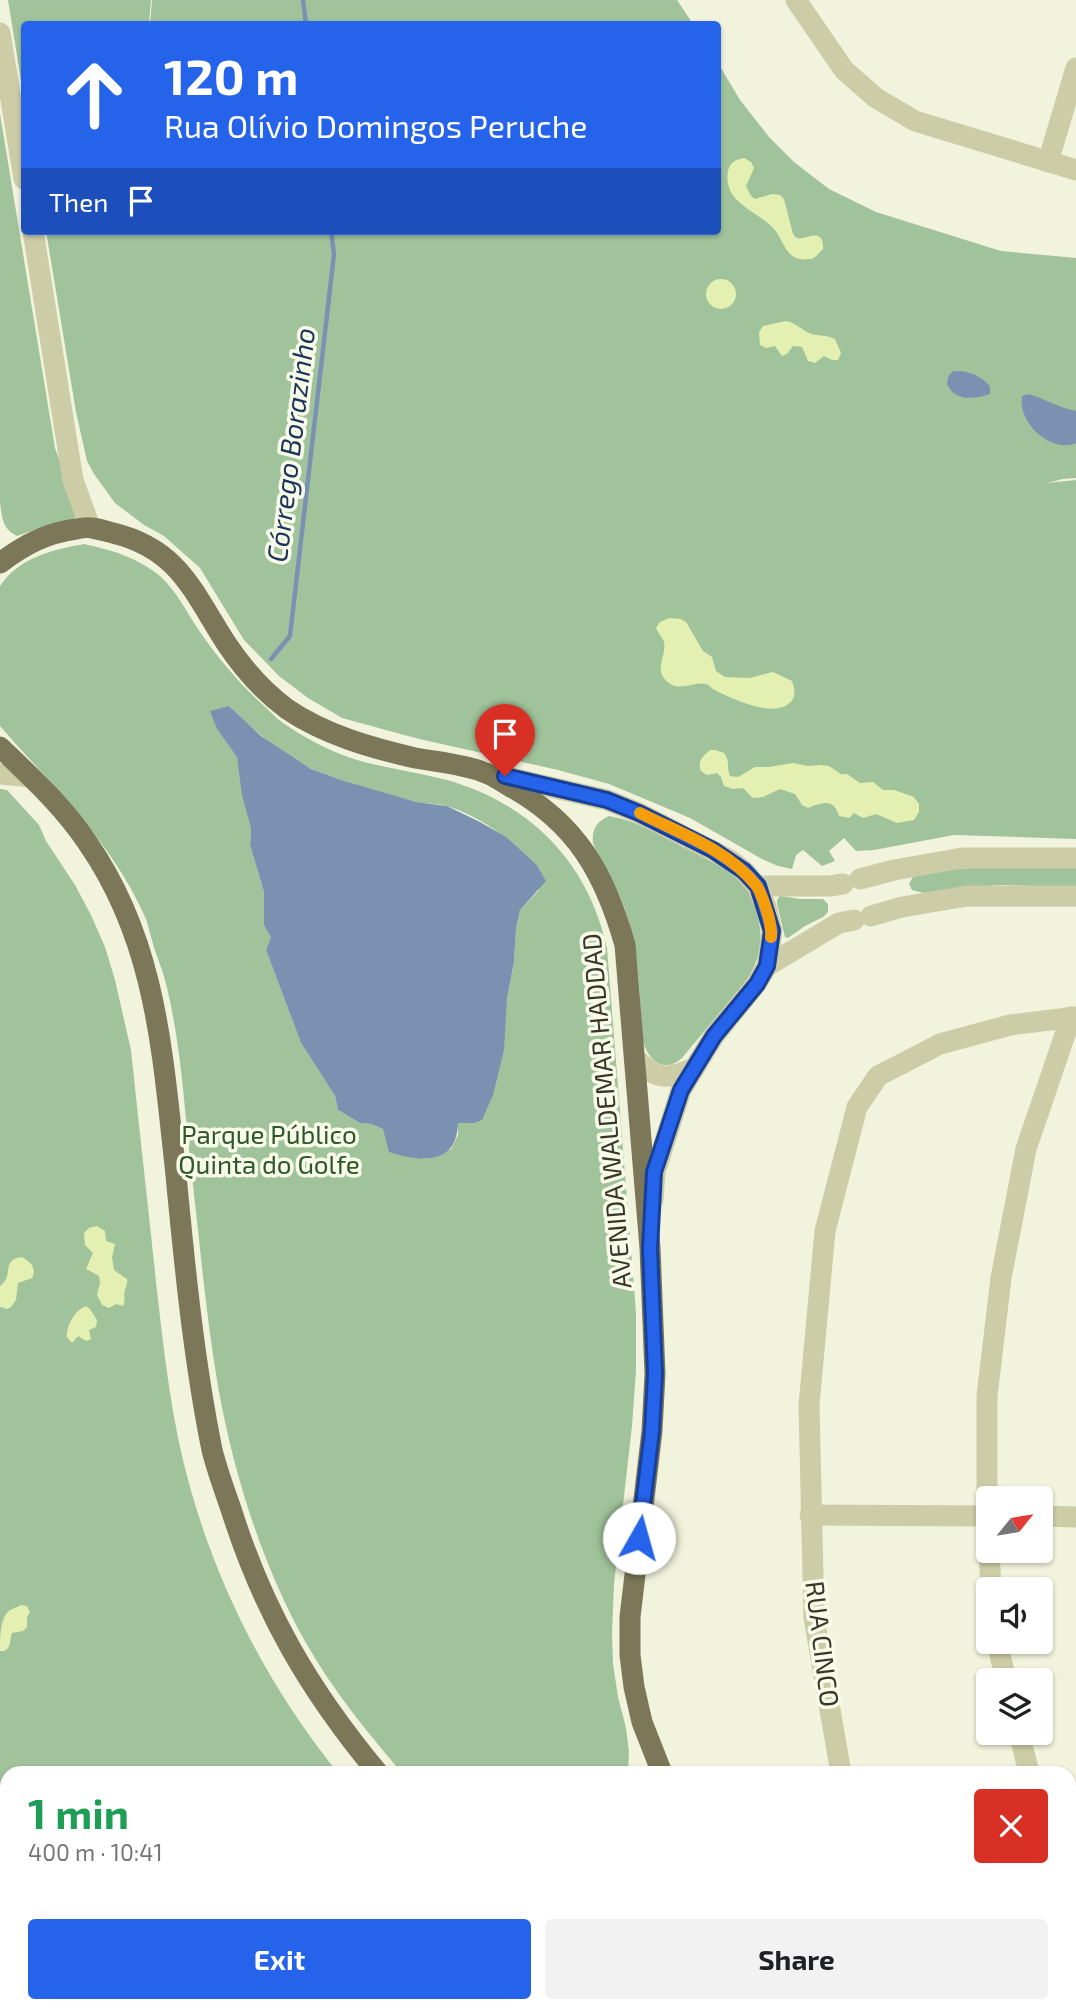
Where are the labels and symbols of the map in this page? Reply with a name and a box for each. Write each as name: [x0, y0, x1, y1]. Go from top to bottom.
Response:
water label: Córrego Borazinho: [259, 326, 321, 564]
pin: [475, 704, 535, 776]
street label: AVENIDA WALDEMAR HADDAD: [575, 932, 636, 1290]
park label: Parque Público Quinta do Golfe: [178, 1118, 360, 1179]
north arrow: [976, 1486, 1054, 1563]
position arrow: [602, 1501, 676, 1575]
street label: RUA CINCO: [800, 1579, 847, 1708]

